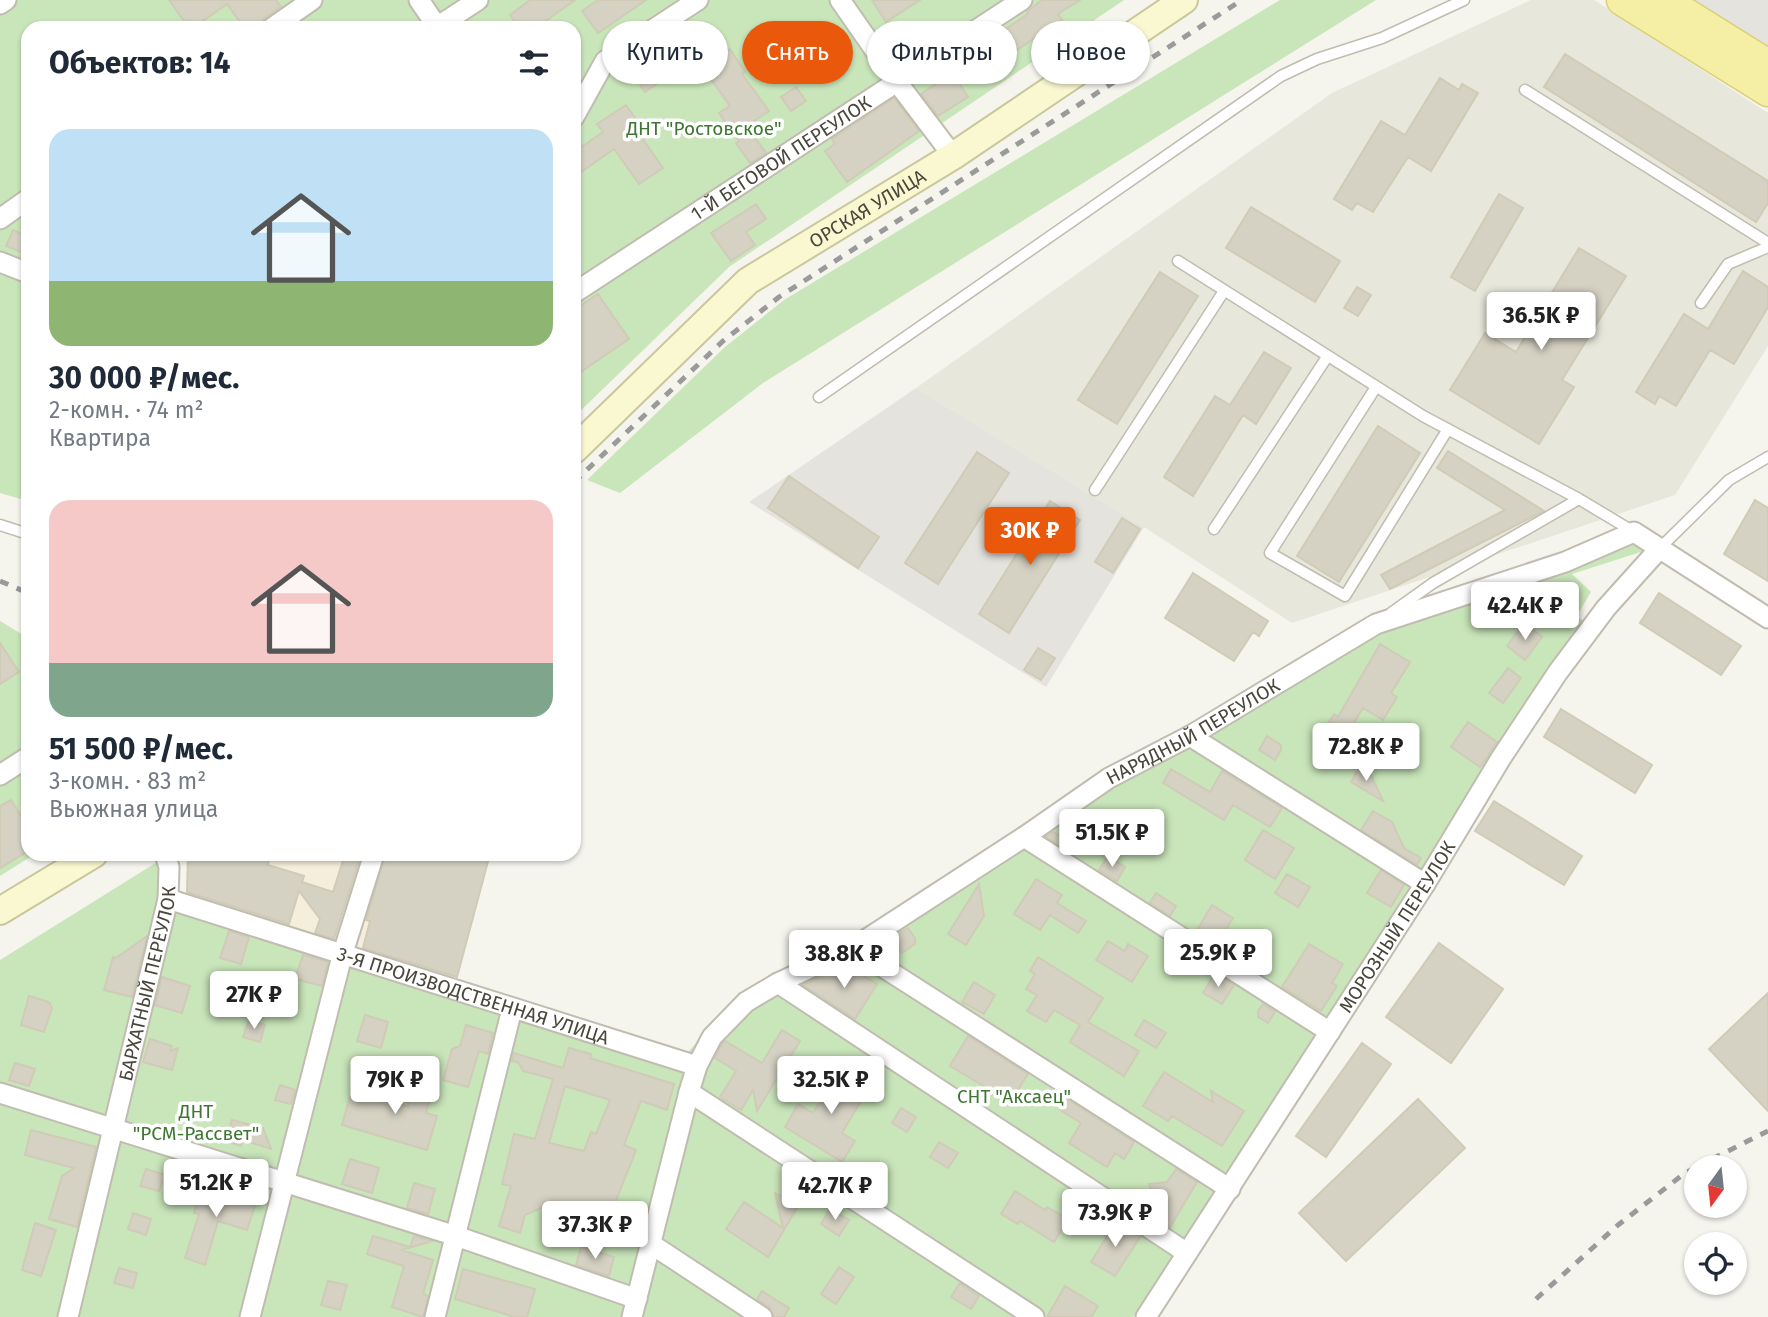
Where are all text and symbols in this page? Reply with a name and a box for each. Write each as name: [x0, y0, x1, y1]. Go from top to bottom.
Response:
chip: Купить: [602, 21, 728, 84]
chip: Снять: [742, 21, 853, 84]
chip: Фильтры: [867, 21, 1017, 84]
chip: Новое: [1031, 21, 1150, 84]
icon: filters: [515, 44, 553, 82]
text: Объектов: 14: [49, 45, 231, 81]
street label: 1-Й БЕГОВОЙ ПЕРЕУЛОК: [687, 91, 875, 225]
park label: ДНТ "Ростовское": [625, 117, 782, 140]
street label: ОРСКАЯ УЛИЦА: [805, 165, 930, 253]
icon: home: [238, 175, 364, 301]
pin: 36.5K ₽: [1476, 292, 1606, 352]
text: 36.5K ₽: [1503, 301, 1579, 329]
text: 30 000 ₽/мес.: [49, 360, 240, 396]
text: 2-комн. · 74 m²: [49, 396, 204, 424]
text: Квартира: [49, 424, 151, 452]
pin: 30K ₽: [981, 508, 1079, 567]
text: 30K ₽: [1000, 516, 1060, 544]
icon: home: [238, 546, 364, 672]
pin: 42.4K ₽: [1460, 582, 1590, 642]
text: 42.4K ₽: [1487, 591, 1563, 619]
street label: НАРЯДНЫЙ ПЕРЕУЛОК: [1102, 674, 1284, 789]
pin: 72.8K ₽: [1301, 724, 1431, 783]
text: 51 500 ₽/мес.: [49, 731, 233, 767]
text: 72.8K ₽: [1328, 732, 1404, 760]
text: 3-комн. · 83 m²: [49, 767, 206, 795]
text: Вьюжная улица: [49, 795, 218, 823]
pin: 51.5K ₽: [1047, 810, 1177, 869]
text: 51.5K ₽: [1075, 818, 1149, 846]
street label: МОРОЗНЫЙ ПЕРЕУЛОК: [1334, 837, 1460, 1017]
street label: БАРХАТНЫЙ ПЕРЕУЛОК: [114, 886, 180, 1083]
pin: 38.8K ₽: [779, 930, 909, 990]
pin: 25.9K ₽: [1153, 930, 1283, 989]
text: 25.9K ₽: [1180, 938, 1256, 966]
text: 38.8K ₽: [805, 939, 883, 967]
street label: 3-Я ПРОИЗВОДСТВЕННАЯ УЛИЦА: [334, 942, 612, 1050]
pin: 27K ₽: [205, 972, 303, 1031]
text: 27K ₽: [226, 980, 282, 1008]
pin: 79K ₽: [346, 1056, 444, 1116]
pin: 32.5K ₽: [766, 1056, 896, 1116]
text: 79K ₽: [366, 1065, 424, 1093]
text: 32.5K ₽: [793, 1065, 869, 1093]
park label: СНТ "Аксаец": [957, 1085, 1071, 1108]
park label: ДНТ "РСМ-Рассвет": [133, 1100, 259, 1145]
north arrow: [1684, 1155, 1746, 1218]
map controls: [1684, 1155, 1747, 1295]
pin: 51.2K ₽: [151, 1160, 281, 1219]
pin: 42.7K ₽: [770, 1162, 900, 1222]
text: 51.2K ₽: [180, 1168, 252, 1196]
text: 42.7K ₽: [798, 1171, 872, 1199]
pin: 73.9K ₽: [1050, 1190, 1180, 1249]
text: 73.9K ₽: [1078, 1198, 1152, 1226]
pin: 37.3K ₽: [530, 1202, 660, 1261]
text: 37.3K ₽: [558, 1210, 632, 1238]
button: locate: [1684, 1232, 1747, 1295]

